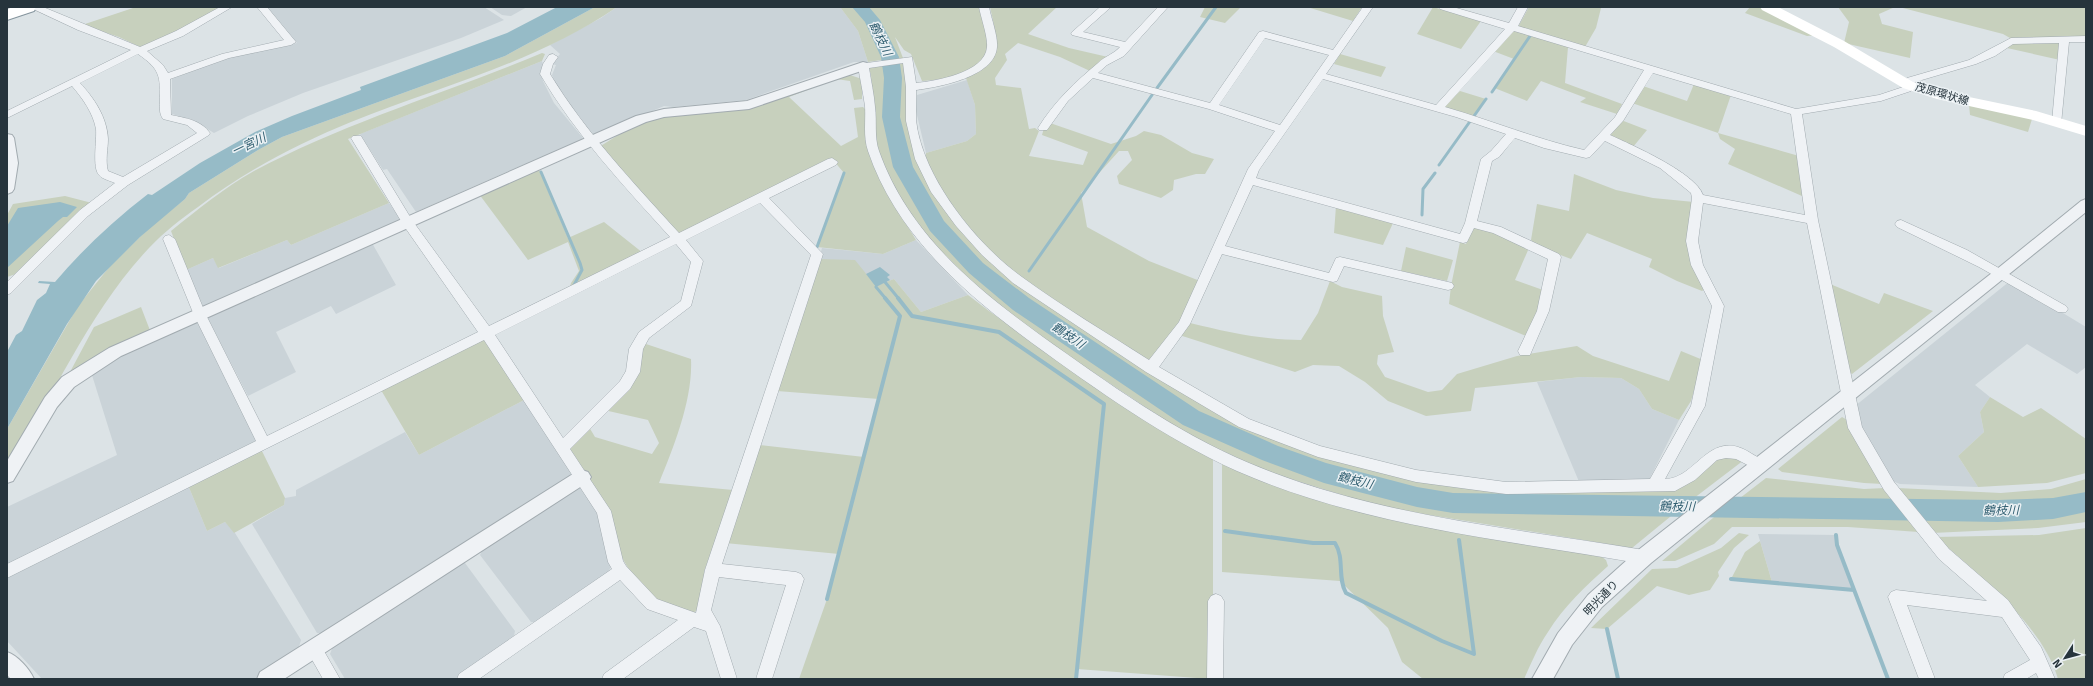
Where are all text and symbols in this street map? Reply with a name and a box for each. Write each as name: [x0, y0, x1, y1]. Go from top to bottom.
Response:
water label: 鶴枝川: [865, 20, 896, 60]
street label: 茂原環状線: [1914, 80, 1970, 108]
water label: 一宮川: [230, 129, 270, 160]
water label: 鶴枝川: [1049, 320, 1089, 353]
water label: 鶴枝川: [1336, 469, 1376, 493]
water label: 鶴枝川: [1659, 499, 1697, 515]
water label: 鶴枝川: [1983, 503, 2021, 519]
street label: 明光通り: [1581, 578, 1621, 618]
north arrow: [2045, 638, 2085, 678]
text: N: [2050, 657, 2065, 671]

